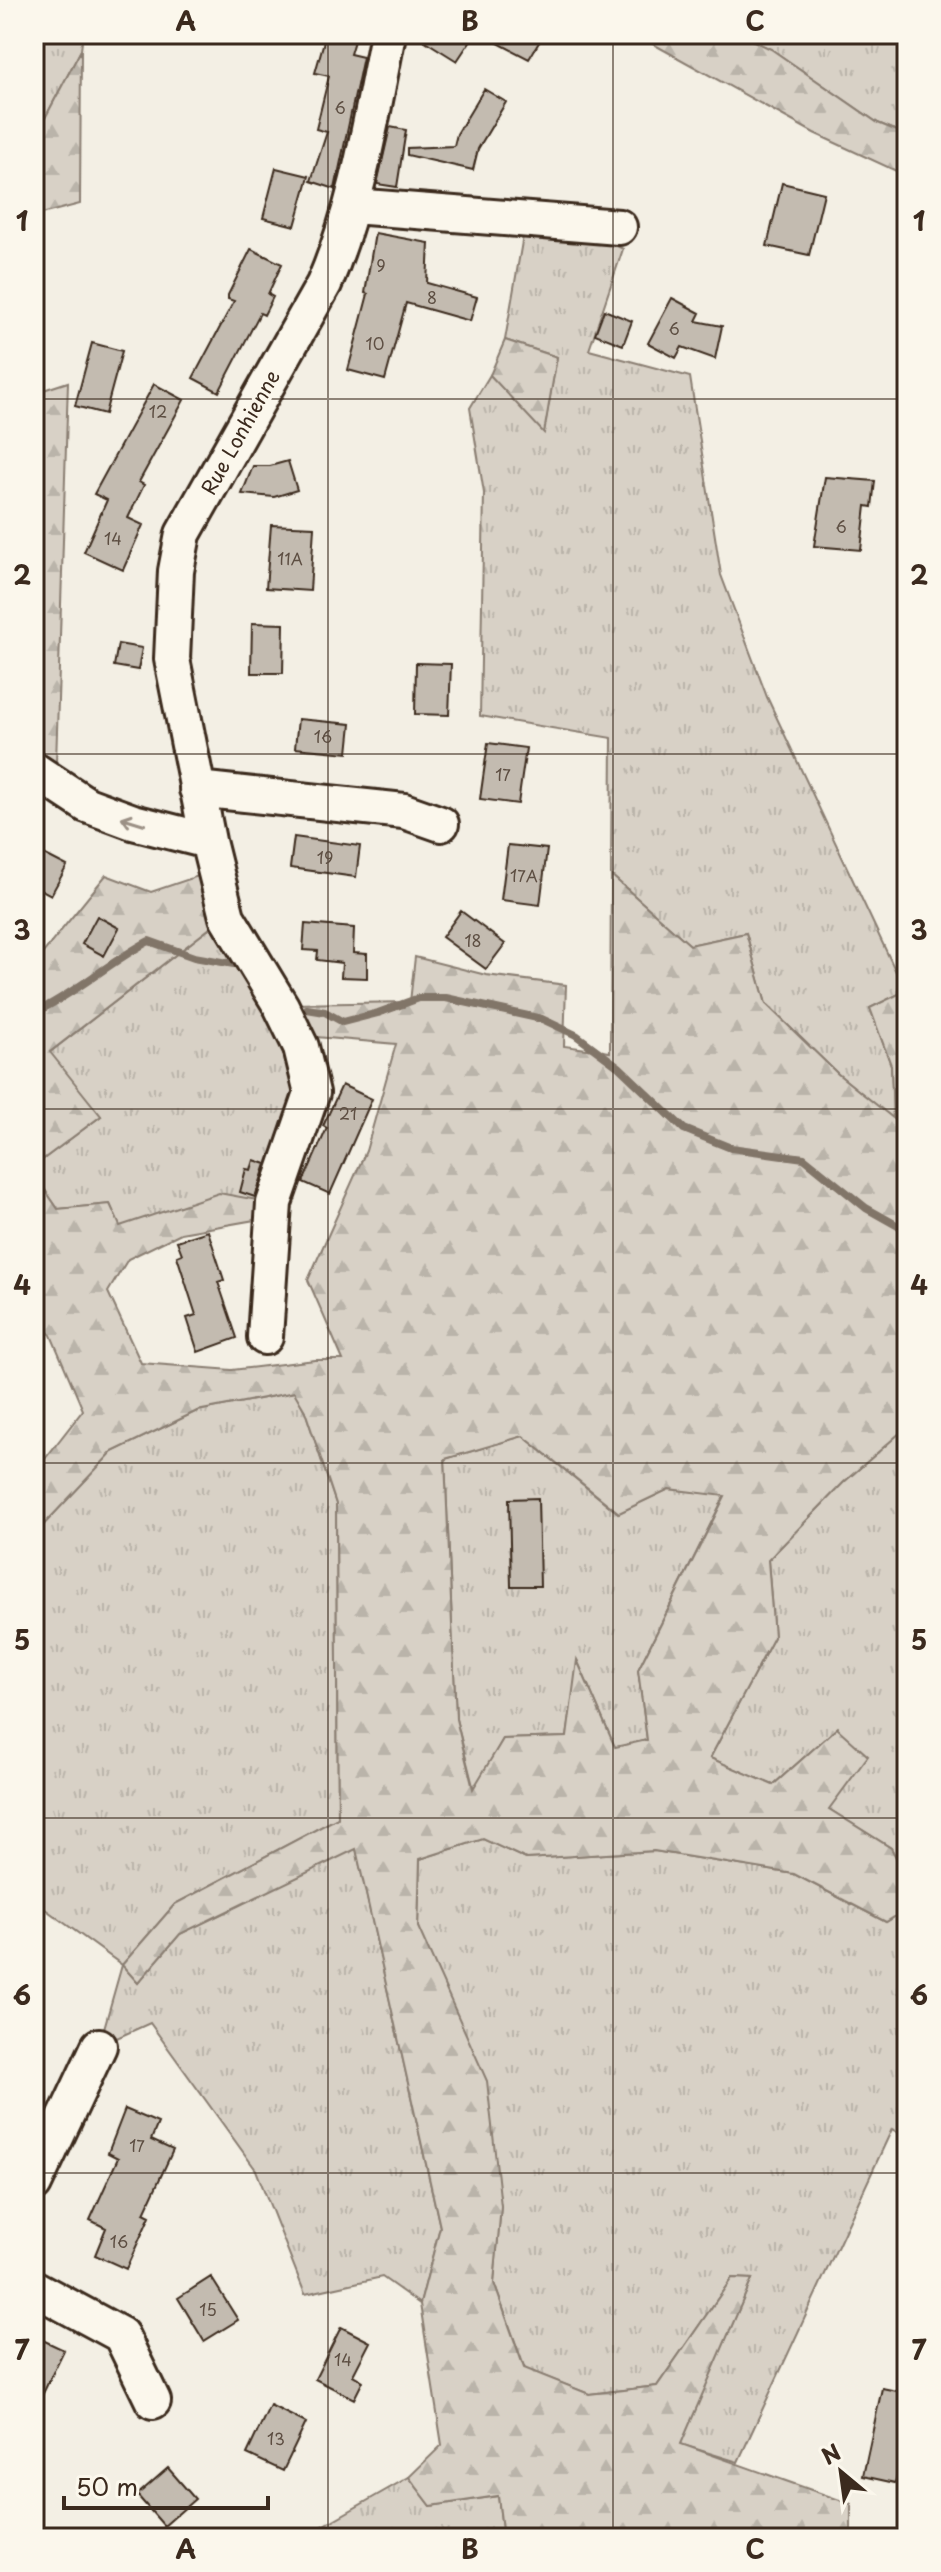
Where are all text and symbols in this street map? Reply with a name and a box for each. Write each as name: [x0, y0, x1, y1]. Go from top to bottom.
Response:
text: A: [176, 1, 196, 40]
text: B: [461, 1, 479, 40]
text: C: [745, 1, 765, 40]
house number: 6: [334, 95, 346, 119]
text: 1: [16, 201, 28, 240]
text: 1: [913, 201, 925, 240]
house number: 9: [376, 253, 386, 277]
house number: 8: [427, 285, 437, 309]
house number: 6: [668, 316, 680, 340]
house number: 10: [366, 331, 384, 355]
street label: Rue Lonhienne: [193, 364, 287, 500]
house number: 12: [149, 399, 167, 423]
house number: 6: [835, 514, 847, 538]
house number: 14: [104, 526, 122, 550]
house number: 11A: [277, 546, 303, 570]
text: 2: [13, 555, 31, 594]
text: 2: [910, 555, 928, 594]
house number: 16: [314, 724, 332, 748]
house number: 17: [495, 762, 511, 786]
one-way arrow: [121, 813, 146, 828]
house number: 19: [317, 845, 333, 869]
house number: 17A: [510, 863, 538, 887]
text: 3: [13, 910, 31, 949]
text: 3: [910, 910, 928, 949]
house number: 18: [464, 928, 482, 952]
house number: 21: [339, 1101, 357, 1125]
text: 4: [13, 1265, 31, 1304]
text: 4: [910, 1265, 928, 1304]
text: 5: [14, 1620, 30, 1659]
text: 5: [911, 1620, 927, 1659]
text: 6: [13, 1975, 31, 2014]
text: 6: [910, 1975, 928, 2014]
house number: 17: [129, 2133, 145, 2157]
house number: 16: [110, 2229, 128, 2253]
house number: 15: [199, 2297, 217, 2321]
text: 7: [15, 2330, 30, 2369]
text: 7: [912, 2330, 927, 2369]
house number: 14: [334, 2347, 352, 2371]
house number: 13: [267, 2426, 285, 2450]
north arrow: [801, 2432, 881, 2512]
text: N: [815, 2435, 846, 2472]
scale bar: [64, 2460, 268, 2510]
text: 50 m: [76, 2468, 138, 2504]
text: A: [176, 2529, 196, 2568]
text: B: [461, 2529, 479, 2568]
text: C: [745, 2529, 765, 2568]

